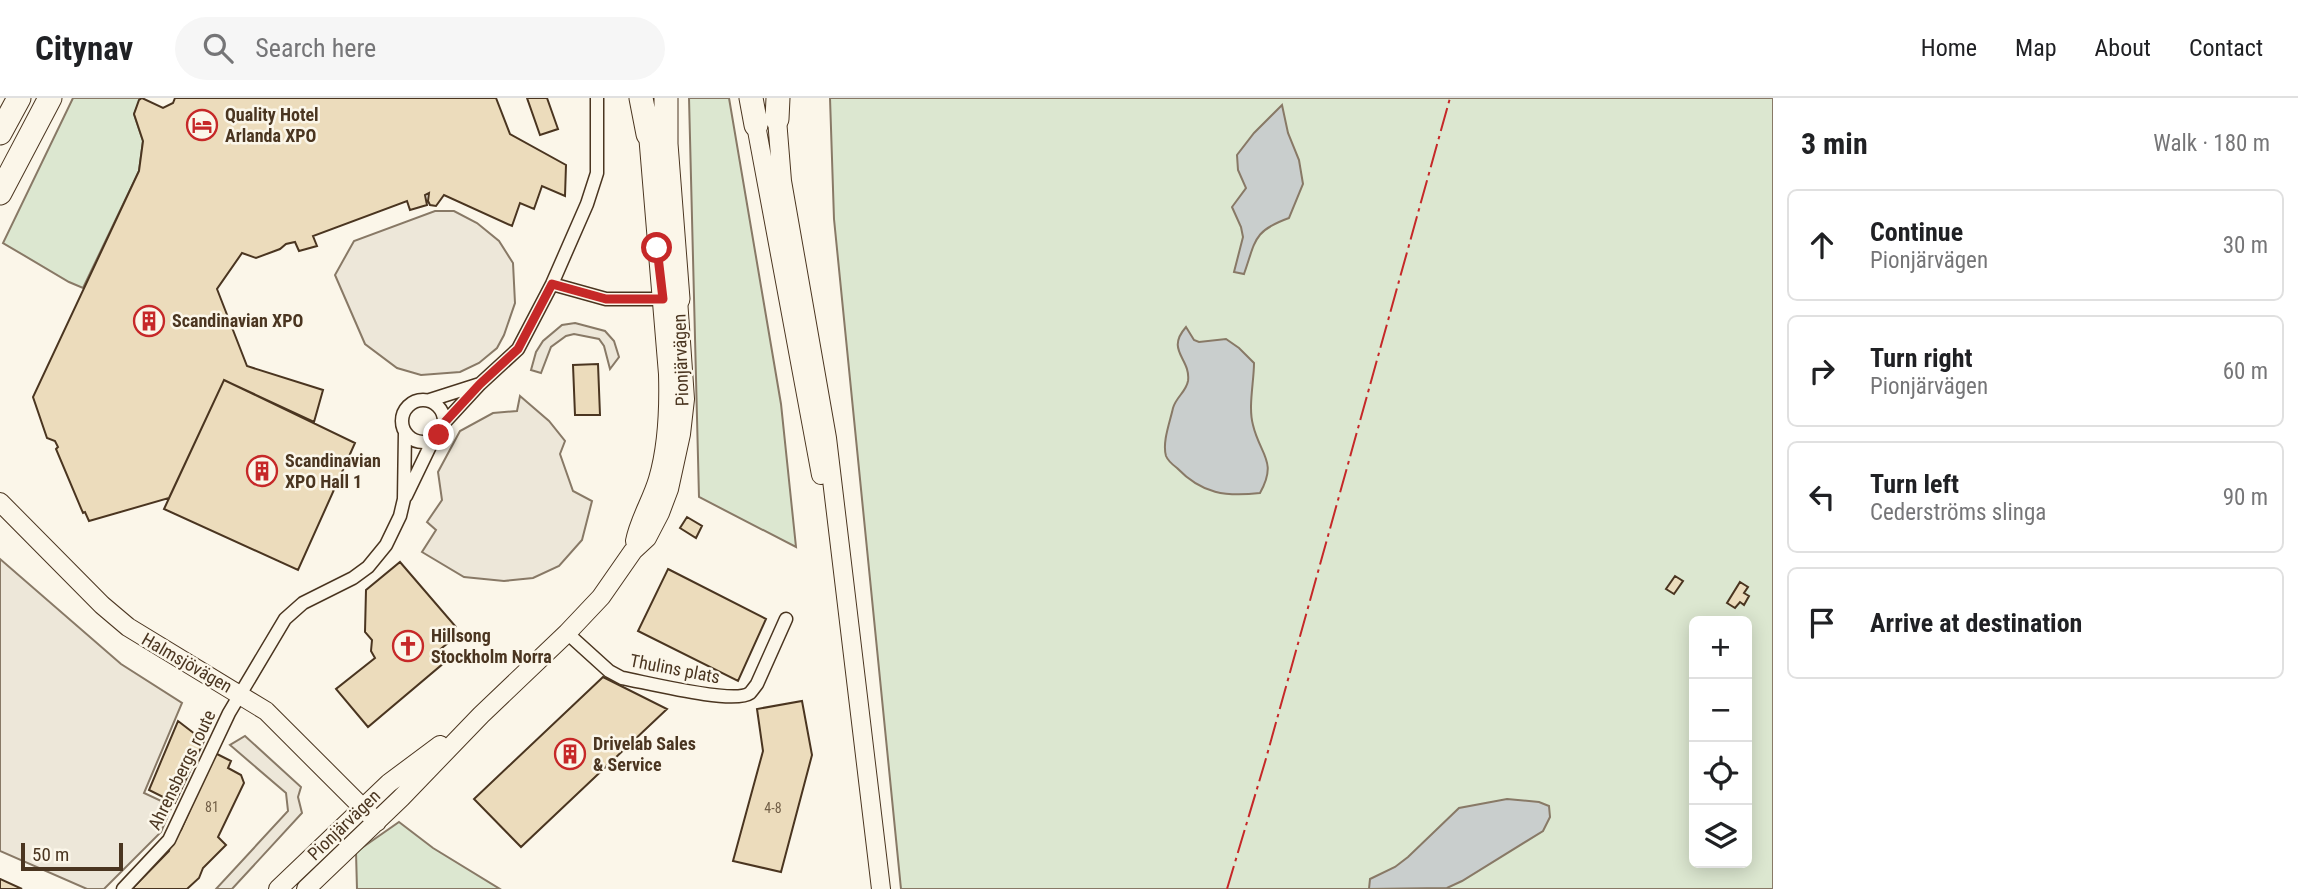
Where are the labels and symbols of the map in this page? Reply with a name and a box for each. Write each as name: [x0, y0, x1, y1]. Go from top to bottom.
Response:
place label: Quality Hotel Arlanda XPO: [225, 104, 319, 146]
hotel icon: Quality Hotel Arlanda XPO: [185, 108, 219, 142]
route start: [641, 232, 672, 263]
building icon: Scandinavian XPO: [132, 304, 166, 338]
place label: Scandinavian XPO: [172, 310, 303, 331]
street label: Pionjärvägen: [668, 313, 693, 407]
route end: [423, 419, 454, 450]
place label: Scandinavian XPO Hall 1: [285, 450, 381, 492]
building icon: Scandinavian XPO Hall 1: [245, 454, 279, 488]
place label: Hillsong Stockholm Norra: [431, 625, 552, 667]
street label: Halmsjövägen: [138, 628, 236, 697]
church icon: Hillsong Stockholm Norra: [391, 629, 425, 663]
street label: Thulins plats: [628, 649, 722, 688]
street label: Ahrensbergs route: [144, 707, 220, 833]
place label: Drivelab Sales & Service: [593, 733, 696, 775]
building icon: Drivelab Sales & Service: [553, 737, 587, 771]
street label: Pionjärvägen: [303, 785, 384, 864]
house number: 81: [205, 799, 219, 815]
house number: 4-8: [764, 800, 782, 816]
scale bar: [21, 840, 122, 872]

